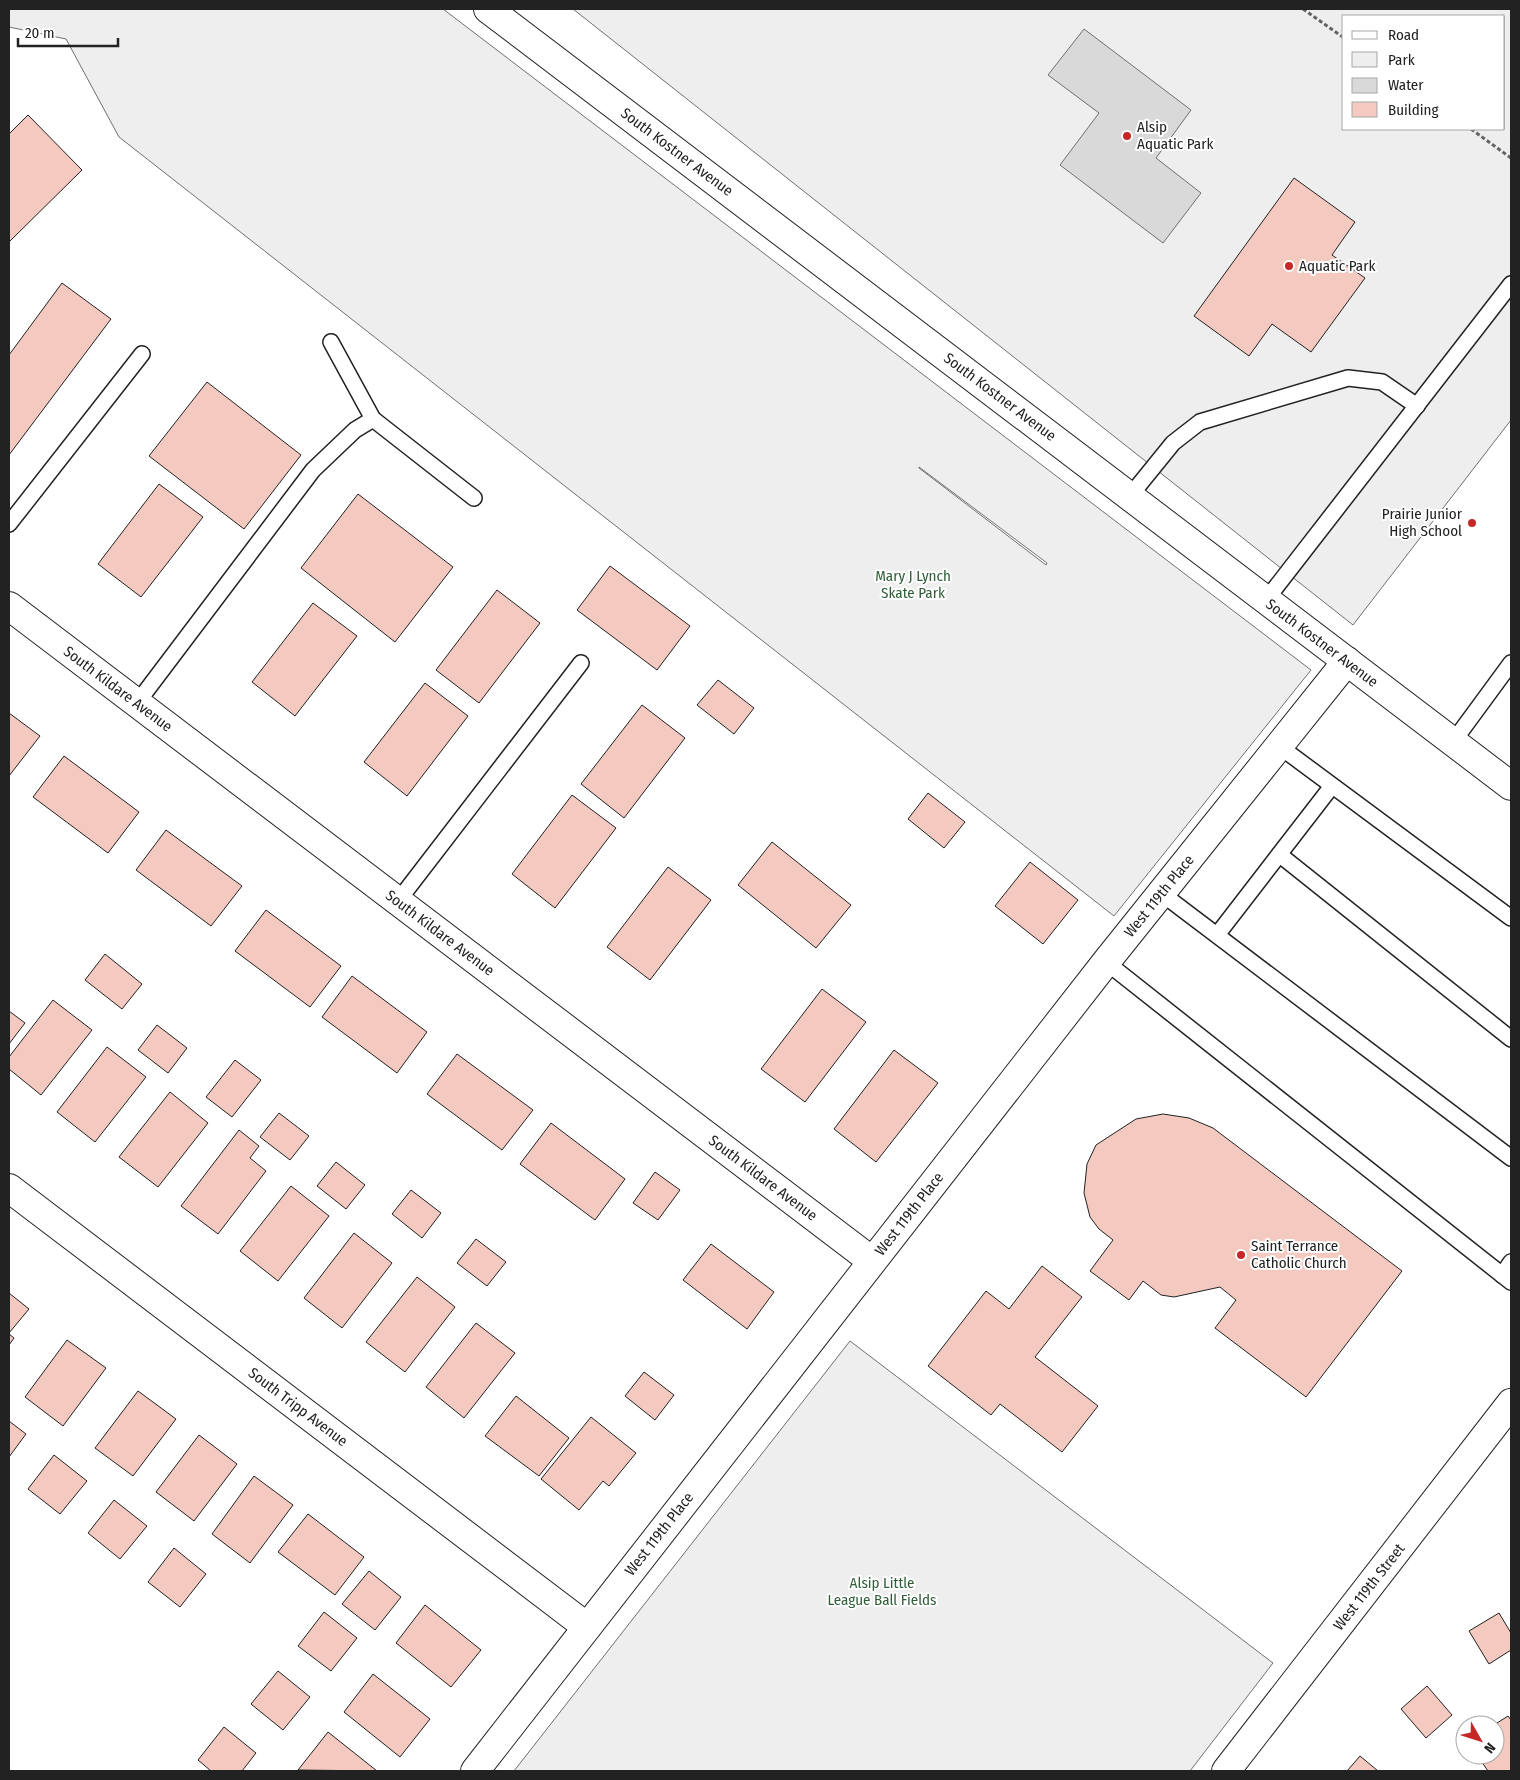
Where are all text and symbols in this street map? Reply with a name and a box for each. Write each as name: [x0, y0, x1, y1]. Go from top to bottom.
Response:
scale bar: [18, 15, 118, 47]
legend: [1342, 15, 1505, 130]
text: 20 m: [25, 24, 55, 42]
text: Road: [1388, 26, 1419, 44]
text: Park: [1388, 51, 1415, 69]
text: Water: [1388, 76, 1424, 94]
text: Building: [1388, 101, 1439, 119]
street label: South Kostner Avenue: [617, 104, 737, 200]
place label: Alsip Aquatic Park: [1137, 118, 1213, 153]
marker: Alsip Aquatic Park: [1121, 130, 1133, 142]
place label: Aquatic Park: [1299, 257, 1375, 275]
marker: Aquatic Park: [1283, 260, 1295, 272]
street label: South Kostner Avenue: [940, 349, 1060, 445]
place label: Prairie Junior High School: [1382, 505, 1463, 540]
marker: Prairie Junior High School: [1466, 517, 1478, 529]
park label: Mary J Lynch Skate Park: [875, 567, 951, 602]
street label: South Kostner Avenue: [1262, 595, 1382, 691]
street label: South Kildare Avenue: [60, 642, 176, 736]
street label: West 119th Place: [1120, 851, 1198, 941]
street label: South Kildare Avenue: [382, 886, 498, 980]
street label: South Kildare Avenue: [705, 1131, 821, 1225]
street label: West 119th Place: [871, 1169, 947, 1259]
place label: Saint Terrance Catholic Church: [1251, 1237, 1347, 1272]
marker: Saint Terrance Catholic Church: [1235, 1249, 1247, 1261]
street label: South Tripp Avenue: [245, 1364, 351, 1450]
street label: West 119th Place: [621, 1489, 697, 1579]
street label: West 119th Street: [1329, 1540, 1409, 1634]
park label: Alsip Little League Ball Fields: [828, 1574, 936, 1609]
north arrow: [1455, 1715, 1505, 1765]
text: N: [1480, 1739, 1499, 1756]

